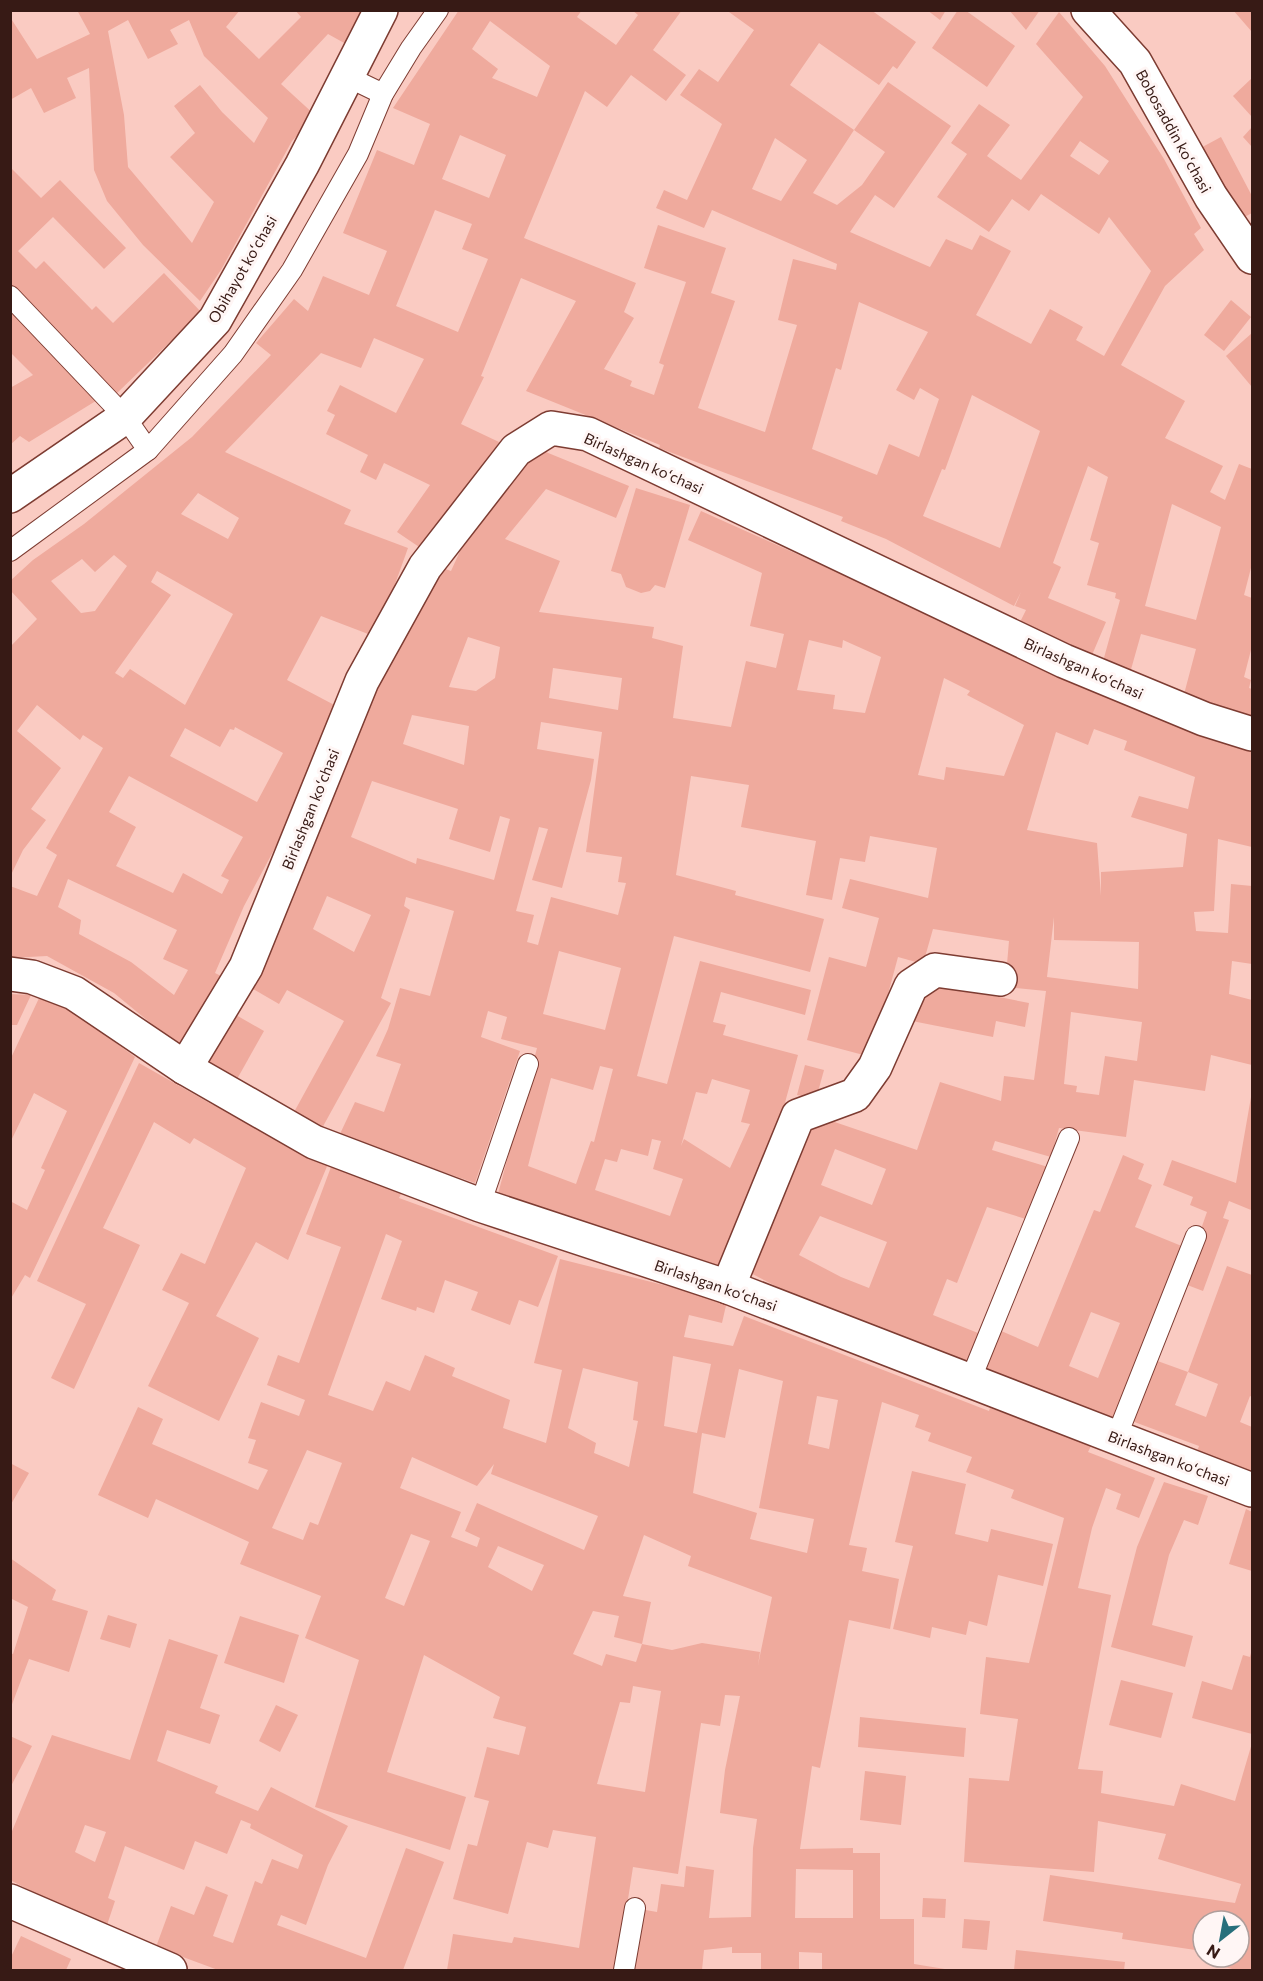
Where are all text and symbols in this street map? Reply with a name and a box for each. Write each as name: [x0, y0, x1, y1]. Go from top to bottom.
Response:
street label: Bobosaddin koʻchasi: [1133, 66, 1215, 196]
street label: Obihayot koʻchasi: [204, 212, 280, 326]
street label: Birlashgan koʻchasi: [582, 429, 706, 497]
street label: Birlashgan koʻchasi: [1022, 634, 1146, 702]
street label: Birlashgan koʻchasi: [278, 746, 342, 872]
street label: Birlashgan koʻchasi: [652, 1256, 780, 1314]
street label: Birlashgan koʻchasi: [1106, 1427, 1232, 1489]
north arrow: [1191, 1909, 1251, 1969]
text: N: [1203, 1941, 1223, 1964]

